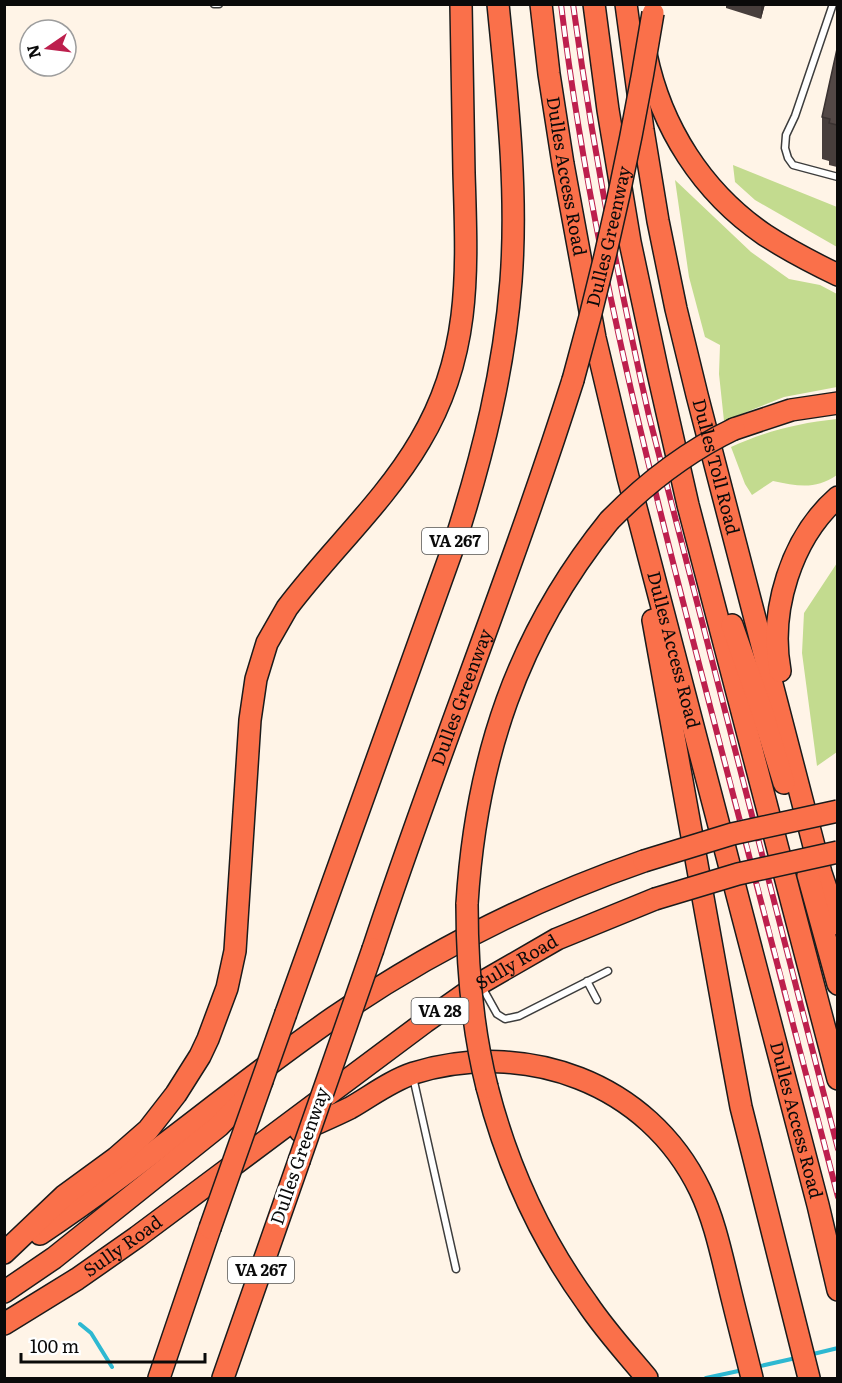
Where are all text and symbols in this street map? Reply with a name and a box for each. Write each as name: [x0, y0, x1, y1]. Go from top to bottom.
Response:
north arrow: [18, 18, 78, 78]
text: N: [19, 42, 46, 61]
street label: Dulles Access Road: [541, 94, 595, 258]
street label: Dulles Greenway: [578, 163, 637, 309]
street label: Dulles Toll Road: [687, 396, 748, 537]
road number: VA 267: [422, 528, 488, 554]
street label: Dulles Access Road: [641, 568, 708, 731]
street label: Dulles Greenway: [423, 624, 498, 769]
street label: Sully Road: [470, 926, 562, 995]
road number: VA 28: [412, 998, 468, 1024]
street label: Dulles Access Road: [764, 1038, 831, 1201]
street label: Dulles Greenway: [262, 1083, 335, 1228]
street label: Sully Road: [77, 1208, 167, 1283]
road number: VA 267: [228, 1257, 294, 1283]
scale bar: [21, 1326, 206, 1364]
text: 100 m: [30, 1332, 79, 1359]

